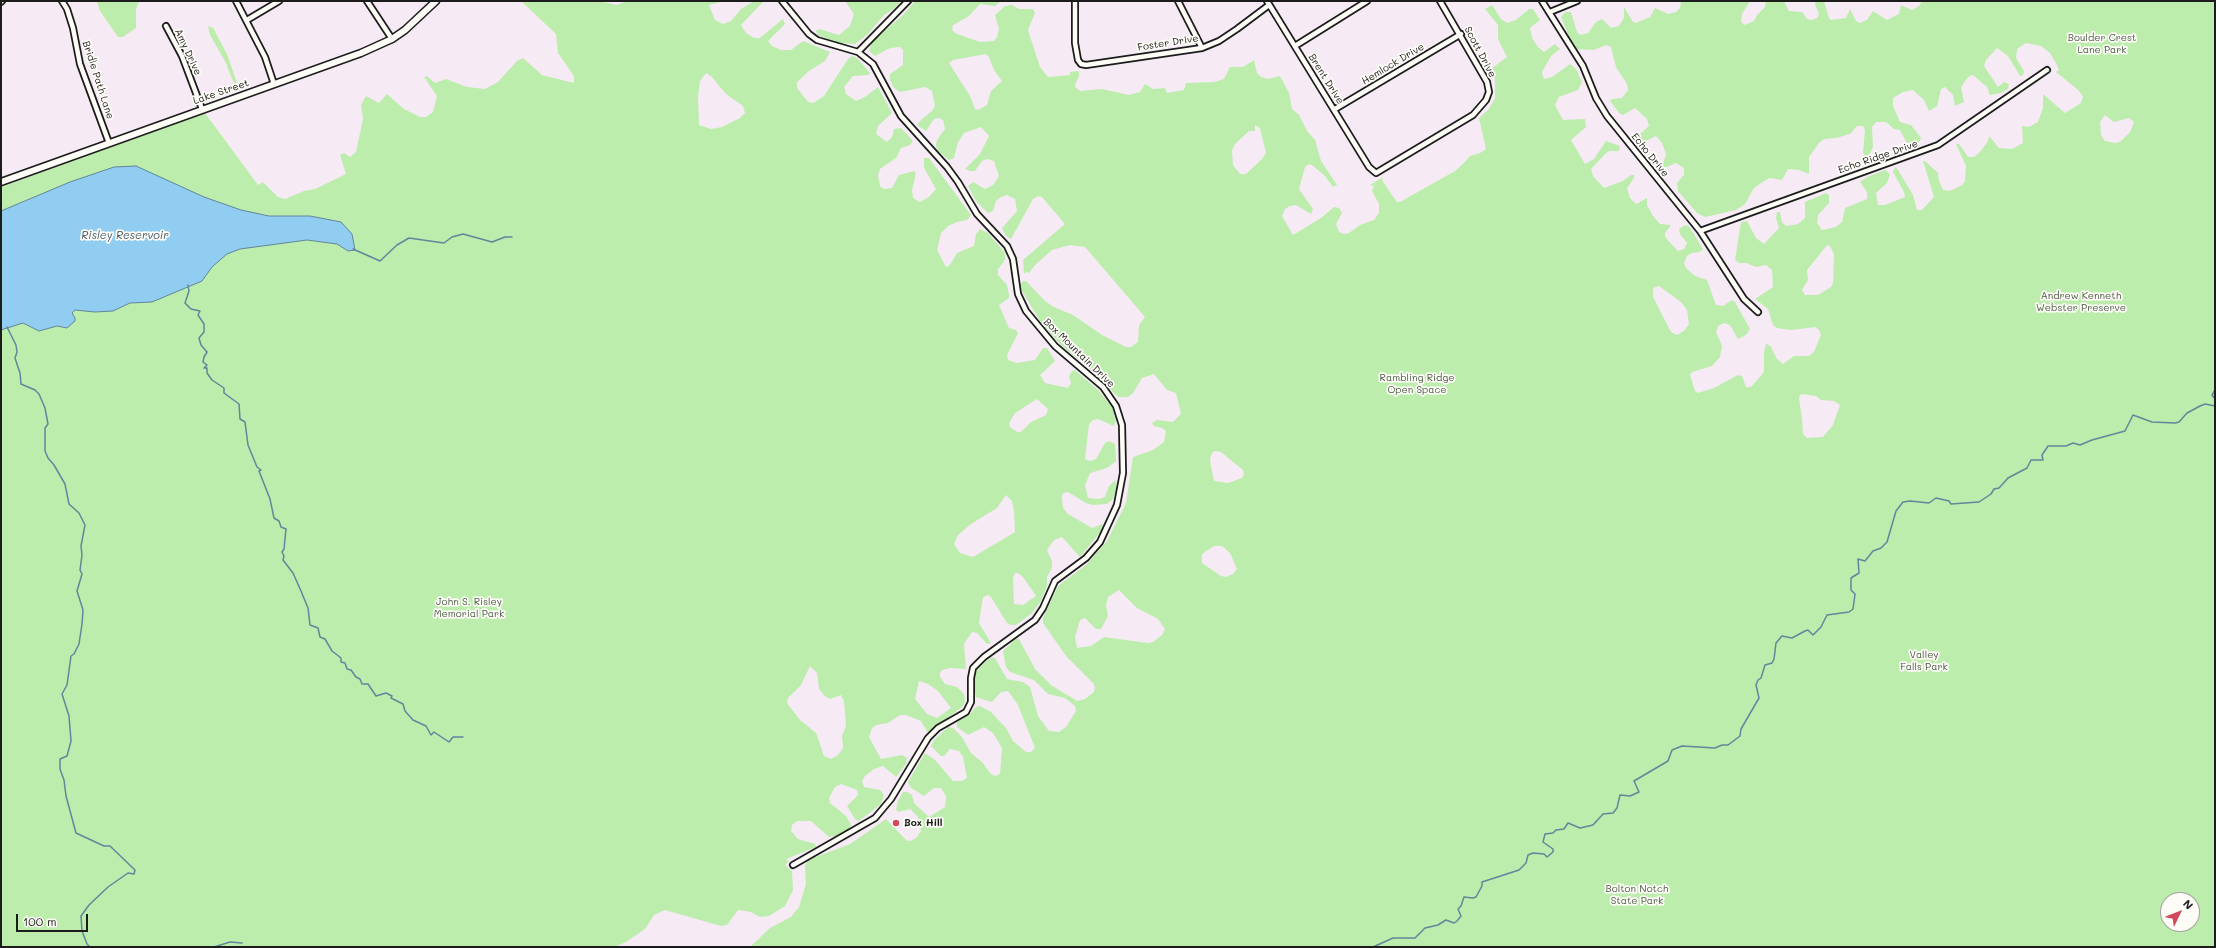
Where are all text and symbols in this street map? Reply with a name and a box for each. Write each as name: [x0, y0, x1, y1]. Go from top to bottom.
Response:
street label: Scott Drive: [1462, 25, 1498, 79]
street label: Amy Drive: [172, 27, 204, 77]
street label: Foster Drive: [1137, 32, 1199, 54]
park label: Boulder Crest Lane Park: [2068, 32, 2136, 56]
street label: Bridle Path Lane: [80, 39, 116, 121]
street label: Hemlock Drive: [1360, 41, 1426, 87]
street label: Brent Drive: [1306, 52, 1346, 106]
street label: Lake Street: [192, 77, 250, 107]
street label: Echo Drive: [1629, 131, 1671, 179]
street label: Echo Ridge Drive: [1836, 138, 1920, 176]
water label: Risley Reservoir: [81, 229, 169, 243]
park label: Andrew Kenneth Webster Preserve: [2036, 290, 2126, 314]
street label: Box Mountain Drive: [1041, 316, 1117, 390]
park label: Rambling Ridge Open Space: [1380, 372, 1454, 396]
park label: John S. Risley Memorial Park: [434, 596, 504, 620]
park label: Valley Falls Park: [1900, 649, 1948, 672]
place label: Box Hill: [904, 817, 942, 829]
marker: Box Hill: [891, 818, 901, 828]
park label: Bolton Notch State Park: [1606, 883, 1668, 906]
north arrow: [2160, 892, 2200, 932]
text: N: [2180, 896, 2197, 912]
scale bar: [18, 906, 90, 932]
text: 100 m: [23, 913, 57, 929]

